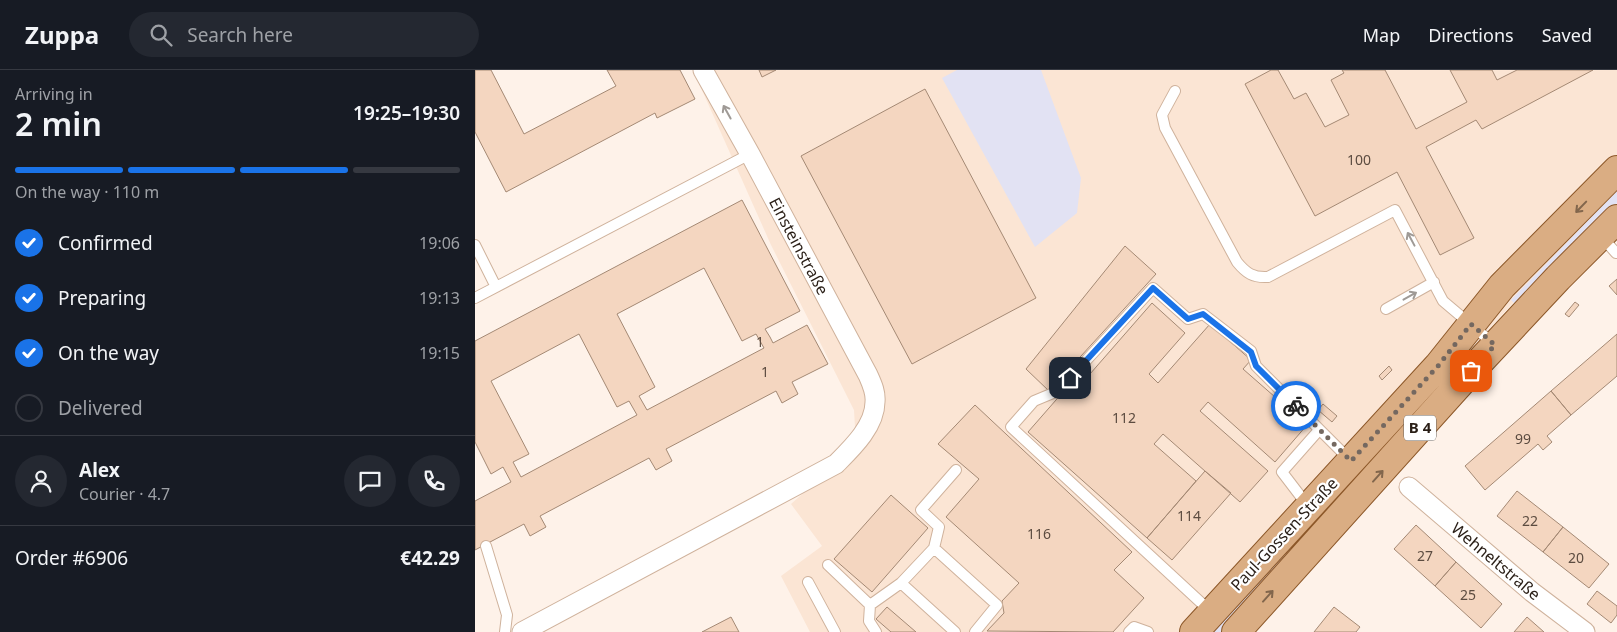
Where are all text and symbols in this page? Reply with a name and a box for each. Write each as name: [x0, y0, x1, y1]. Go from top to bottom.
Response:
search box: [129, 12, 479, 57]
text: Zuppa: [25, 18, 99, 51]
icon: search: [147, 21, 175, 49]
text: Search here: [187, 22, 293, 48]
text: Map: [1363, 23, 1400, 47]
text: Directions: [1428, 23, 1514, 47]
text: Saved: [1542, 23, 1592, 47]
text: Arriving in: [15, 83, 93, 105]
text: 19:25–19:30: [353, 100, 460, 126]
text: 2 min: [15, 102, 102, 145]
one-way arrow: [722, 105, 731, 120]
house number: 100: [1347, 150, 1371, 169]
text: On the way · 110 m: [15, 181, 159, 203]
street label: Einsteinstraße: [764, 194, 834, 298]
one-way arrow: [1575, 201, 1587, 213]
icon: check: [15, 229, 43, 257]
text: Confirmed: [58, 230, 153, 256]
text: 19:06: [419, 232, 460, 254]
one-way arrow: [1406, 232, 1416, 247]
icon: check: [15, 284, 43, 312]
text: Preparing: [58, 285, 146, 311]
text: 19:13: [419, 287, 460, 309]
one-way arrow: [1402, 291, 1417, 300]
house number: 1: [756, 332, 764, 351]
icon: check: [15, 339, 43, 367]
text: On the way: [58, 340, 159, 366]
text: 19:15: [419, 342, 460, 364]
pin: [1450, 350, 1492, 392]
pin: [1049, 357, 1091, 399]
icon: bag: [1457, 357, 1485, 385]
house number: 1: [761, 362, 769, 381]
icon: home: [1056, 364, 1084, 392]
courier: [1271, 381, 1321, 431]
icon: bike: [1282, 392, 1310, 420]
text: Delivered: [58, 395, 143, 421]
house number: 112: [1112, 408, 1136, 427]
road number: B 4: [1404, 416, 1436, 440]
house number: 99: [1515, 429, 1531, 448]
button: person: [15, 455, 67, 507]
button: chat: [344, 455, 396, 507]
button: phone: [408, 455, 460, 507]
text: Alex: [79, 457, 120, 483]
one-way arrow: [1372, 469, 1383, 482]
street label: Paul-Gossen-Straße: [1226, 473, 1342, 595]
text: Courier · 4.7: [79, 483, 170, 505]
house number: 114: [1177, 506, 1201, 525]
house number: 22: [1522, 511, 1538, 530]
street label: Wehneltstraße: [1447, 517, 1545, 605]
house number: 116: [1027, 524, 1051, 543]
text: Order #6906: [15, 545, 128, 571]
text: €42.29: [400, 545, 460, 571]
house number: 27: [1417, 546, 1433, 565]
house number: 20: [1568, 548, 1584, 567]
house number: 25: [1460, 585, 1476, 604]
one-way arrow: [1262, 589, 1274, 602]

